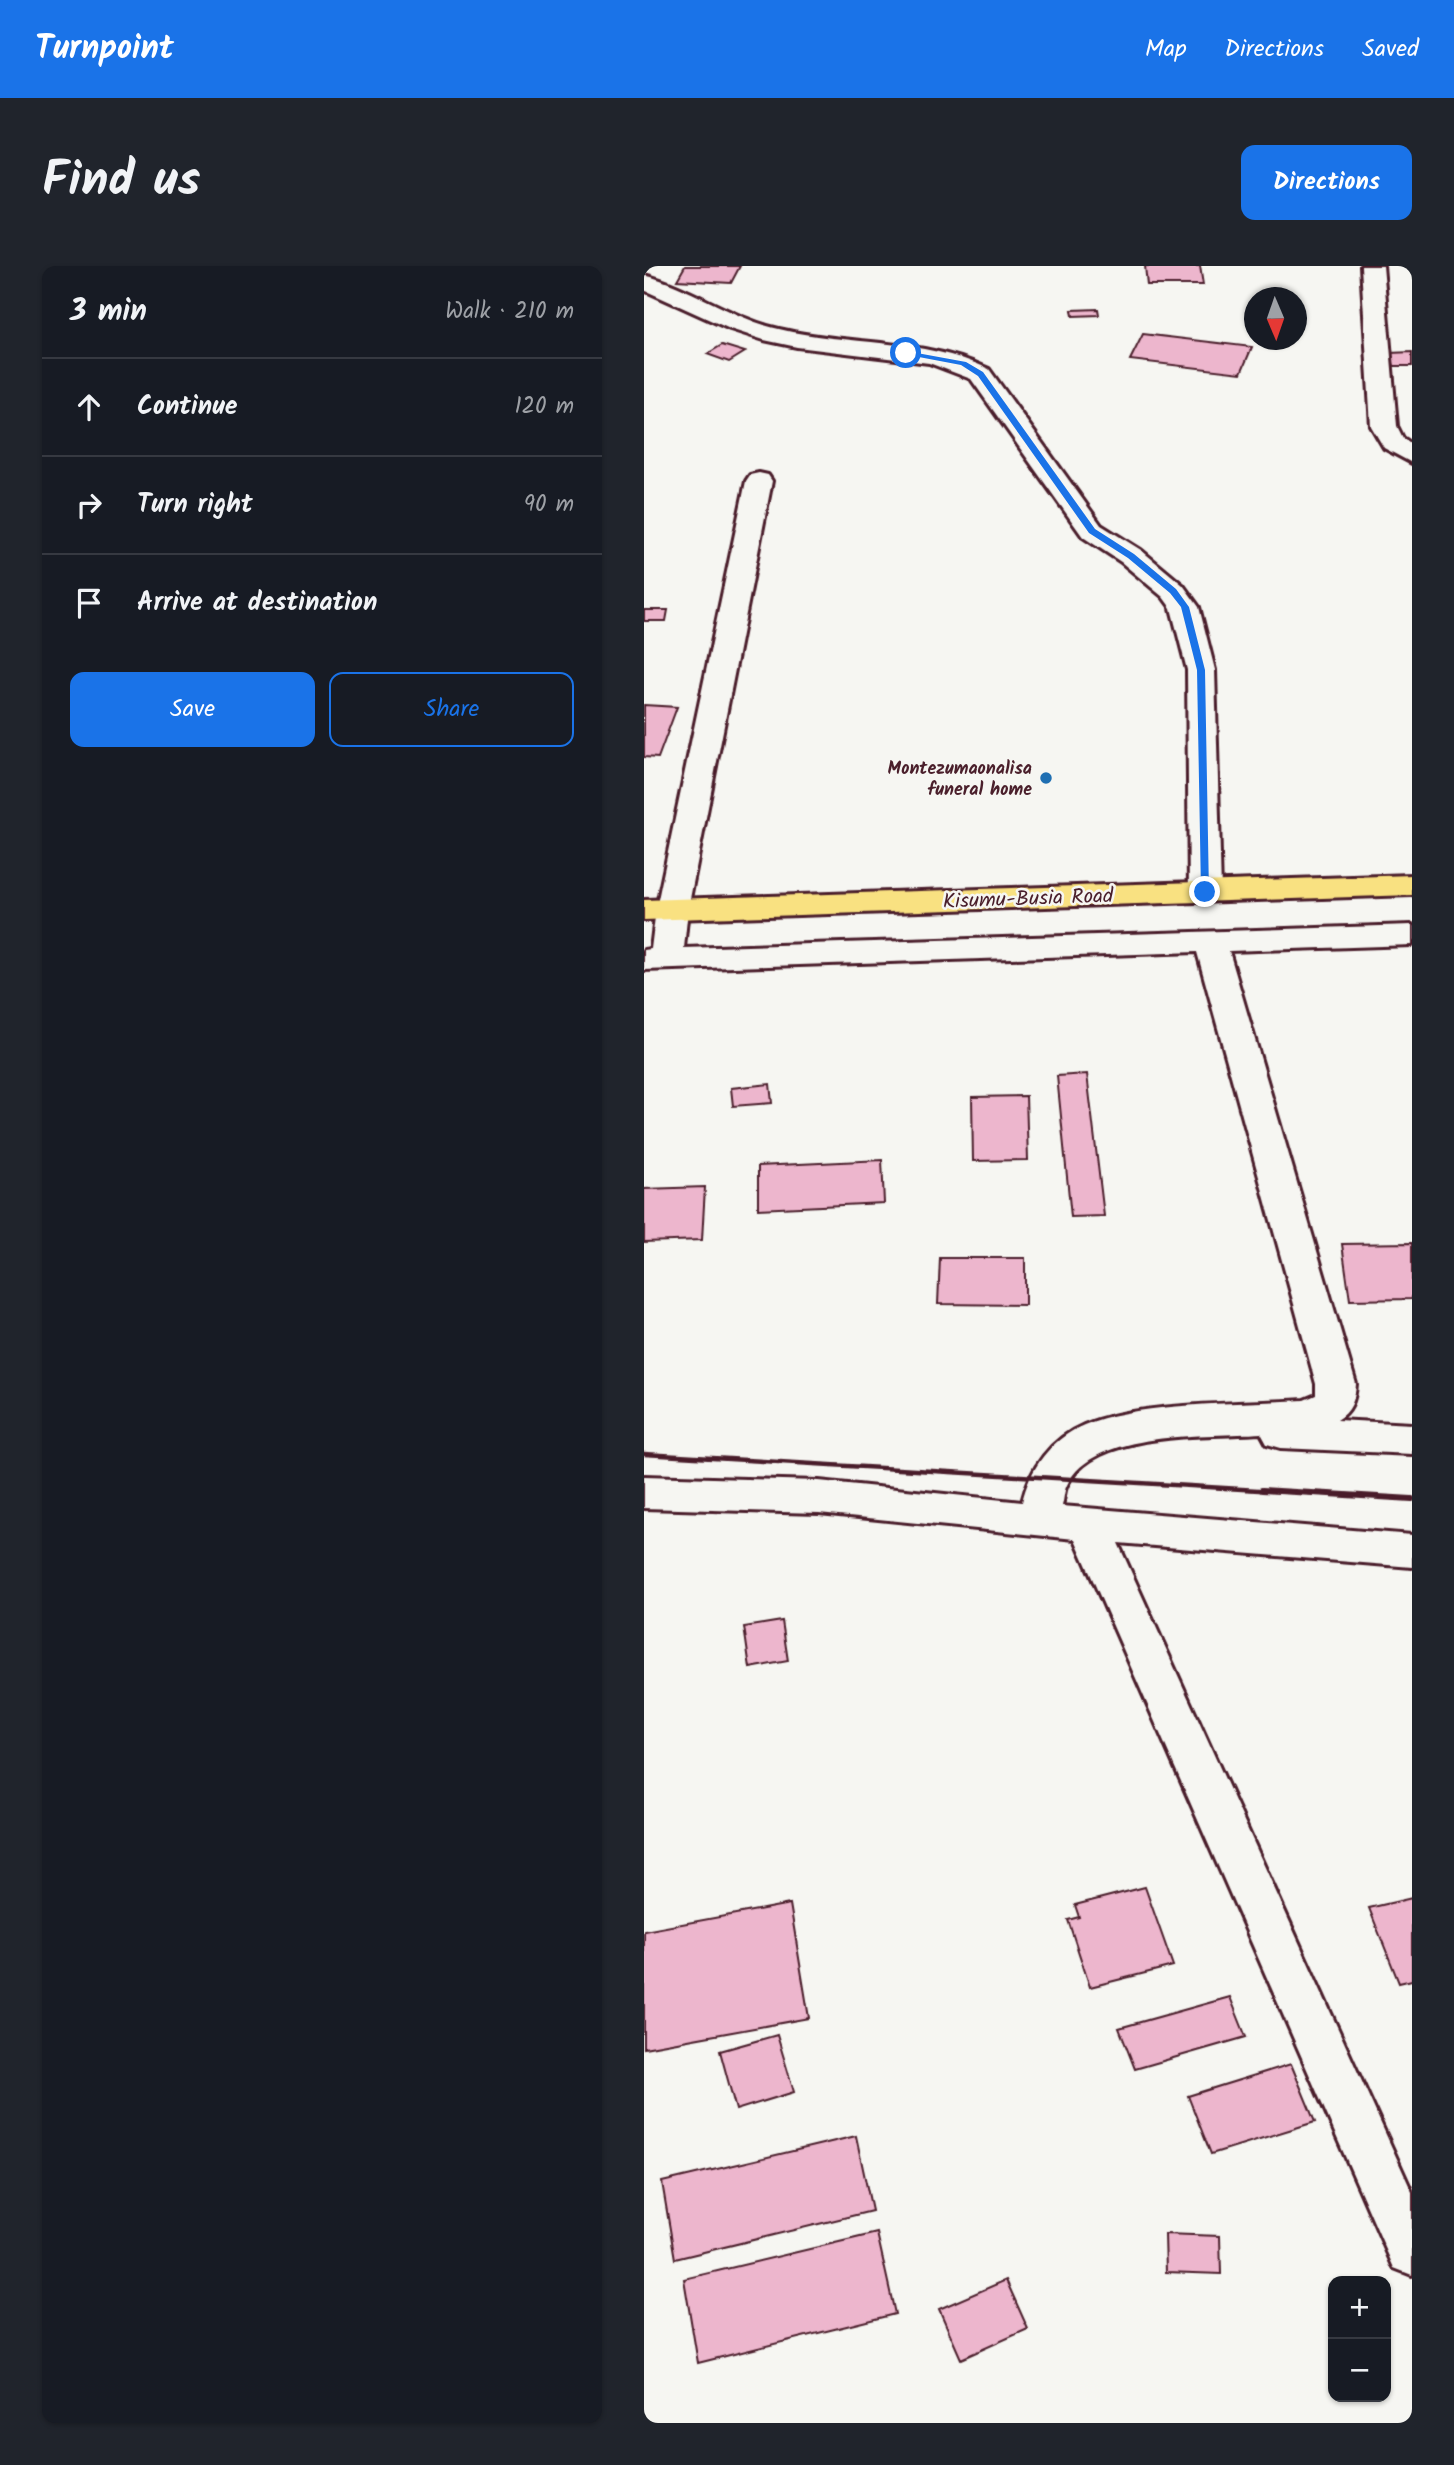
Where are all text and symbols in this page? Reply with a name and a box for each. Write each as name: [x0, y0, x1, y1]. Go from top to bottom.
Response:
text: Turnpoint: [35, 23, 174, 76]
text: Map: [1145, 30, 1187, 69]
text: Directions: [1225, 30, 1324, 69]
text: Saved: [1362, 30, 1419, 69]
text: Find us: [42, 143, 200, 221]
button: Directions: [1241, 145, 1412, 220]
north arrow: [1244, 287, 1307, 350]
text: 3 min: [70, 288, 147, 336]
text: Walk · 210 m: [445, 294, 574, 330]
route start: [890, 337, 921, 368]
text: Continue: [137, 386, 238, 428]
icon: ahead: [70, 388, 108, 426]
text: 120 m: [514, 389, 574, 425]
text: Turn right: [137, 484, 253, 526]
icon: right: [70, 486, 108, 524]
text: 90 m: [524, 487, 574, 523]
text: Arrive at destination: [137, 582, 377, 624]
icon: arrive: [70, 584, 108, 622]
button: Save: [70, 672, 315, 747]
button: Share: [329, 672, 574, 747]
place label: Montezumaonalisa funeral home: [888, 755, 1032, 805]
marker: Montezumaonalisa funeral home: [1038, 770, 1054, 786]
route end: [1189, 876, 1220, 907]
street label: Kisumu-Busia Road: [942, 880, 1114, 919]
map controls: [1328, 2276, 1391, 2402]
button: +: [1328, 2276, 1391, 2339]
button: −: [1328, 2339, 1391, 2402]

